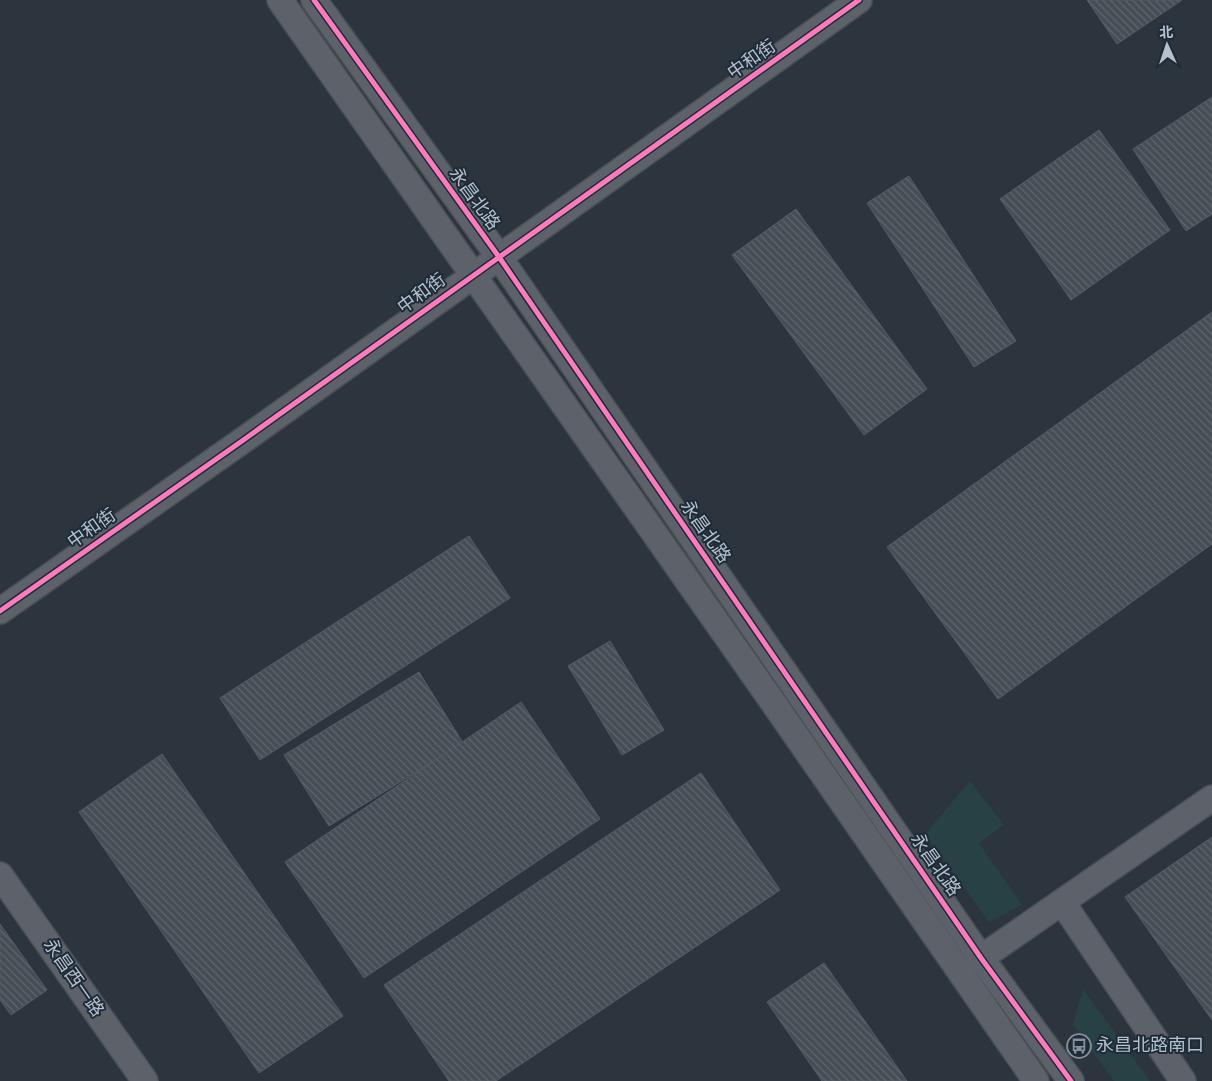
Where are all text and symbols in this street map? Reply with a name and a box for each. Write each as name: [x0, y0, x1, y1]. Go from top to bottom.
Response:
north arrow: [1142, 20, 1192, 70]
text: 北: [1159, 25, 1174, 40]
street label: 中和街: [724, 36, 779, 83]
street label: 永昌北路: [446, 163, 504, 233]
street label: 中和街: [394, 269, 449, 317]
street label: 永昌北路: [677, 496, 735, 567]
street label: 中和街: [64, 505, 119, 552]
street label: 永昌北路: [907, 829, 965, 900]
street label: 永昌西一路: [40, 935, 108, 1020]
bus stop icon: 永昌北路南口: [1066, 1033, 1092, 1059]
place label: 永昌北路南口: [1096, 1035, 1204, 1055]

